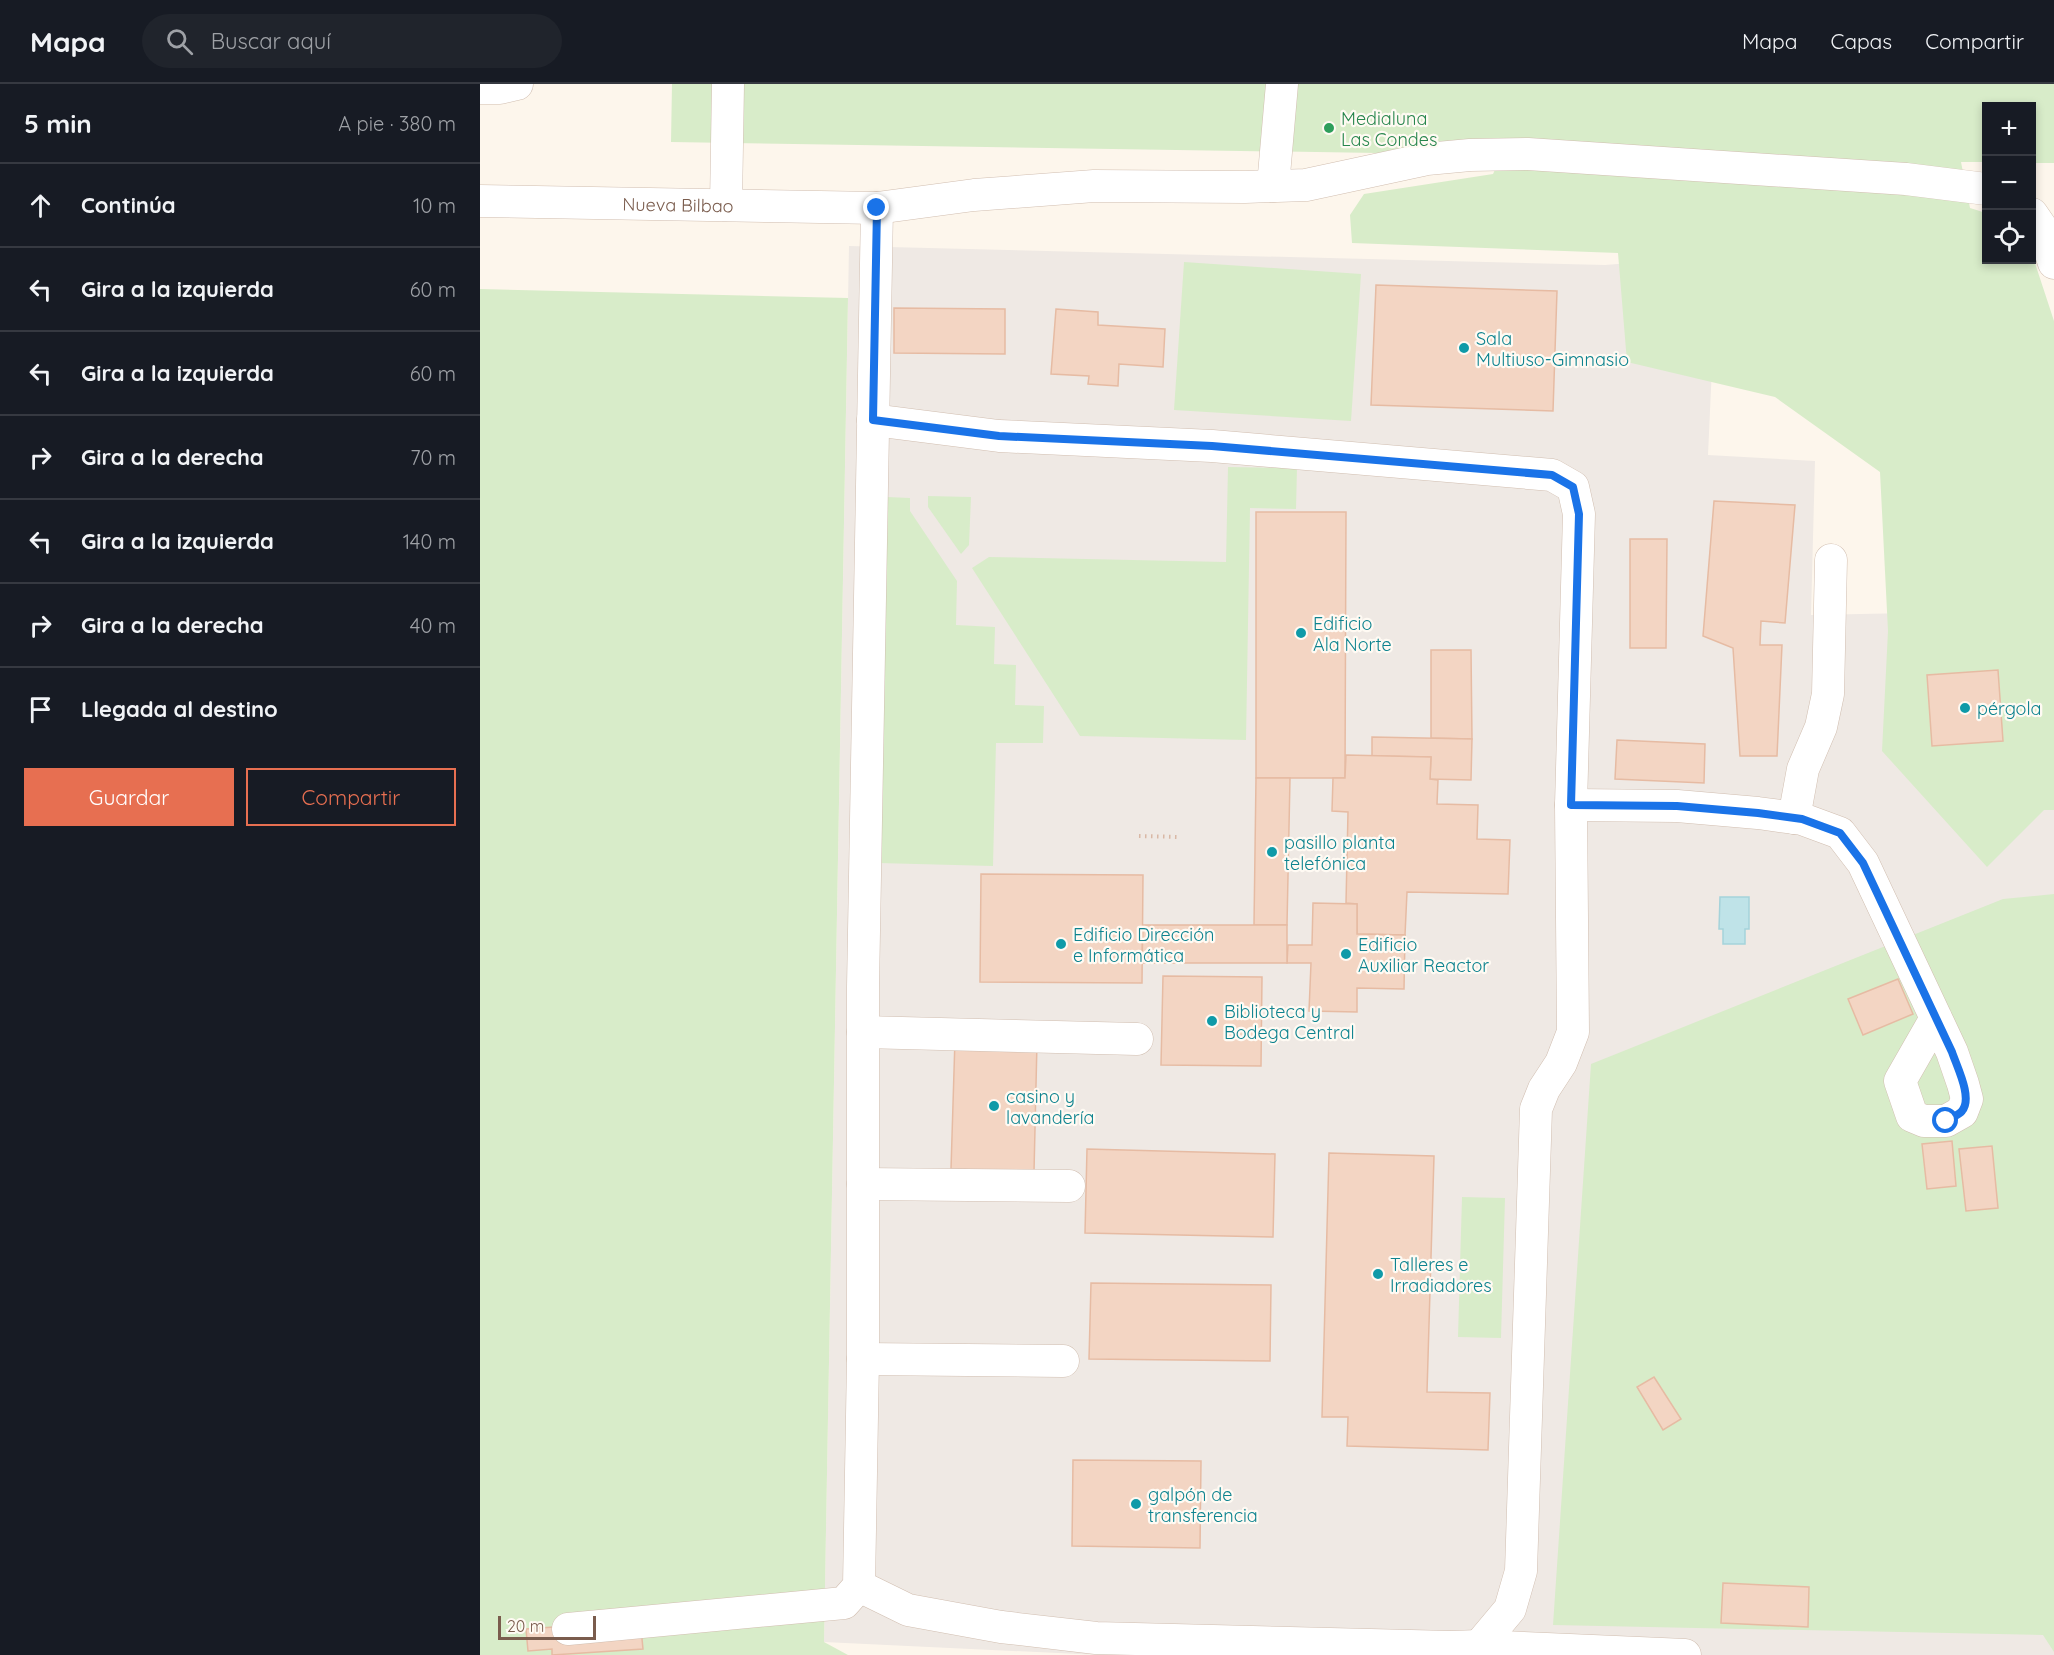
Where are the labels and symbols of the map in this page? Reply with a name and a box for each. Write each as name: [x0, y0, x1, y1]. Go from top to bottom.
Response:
place label: Medialuna Las Condes: [1341, 107, 1437, 151]
marker: Medialuna Las Condes: [1322, 121, 1336, 135]
street label: Nueva Bilbao: [622, 192, 734, 217]
route end: [863, 194, 889, 220]
place label: Sala Multiuso-Gimnasio: [1476, 327, 1629, 371]
marker: Sala Multiuso-Gimnasio: [1457, 341, 1471, 355]
place label: Edificio Ala Norte: [1313, 612, 1392, 656]
marker: Edificio Ala Norte: [1294, 626, 1308, 640]
place label: pérgola: [1977, 697, 2042, 720]
marker: pérgola: [1958, 701, 1972, 715]
place label: pasillo planta telefónica: [1284, 831, 1395, 875]
marker: pasillo planta telefónica: [1265, 845, 1279, 859]
place label: Edificio Dirección e Informática: [1073, 923, 1214, 967]
place label: Edificio Auxiliar Reactor: [1358, 933, 1489, 977]
marker: Edificio Dirección e Informática: [1054, 937, 1068, 951]
marker: Edificio Auxiliar Reactor: [1339, 947, 1353, 961]
place label: Biblioteca y Bodega Central: [1224, 1000, 1355, 1044]
marker: Biblioteca y Bodega Central: [1205, 1014, 1219, 1028]
place label: casino y lavandería: [1006, 1085, 1094, 1129]
marker: casino y lavandería: [987, 1099, 1001, 1113]
route start: [1932, 1107, 1958, 1133]
place label: Talleres e Irradiadores: [1390, 1253, 1492, 1297]
marker: Talleres e Irradiadores: [1371, 1267, 1385, 1281]
place label: galpón de transferencia: [1148, 1483, 1258, 1527]
marker: galpón de transferencia: [1129, 1497, 1143, 1511]
scale bar: [498, 1613, 596, 1640]

